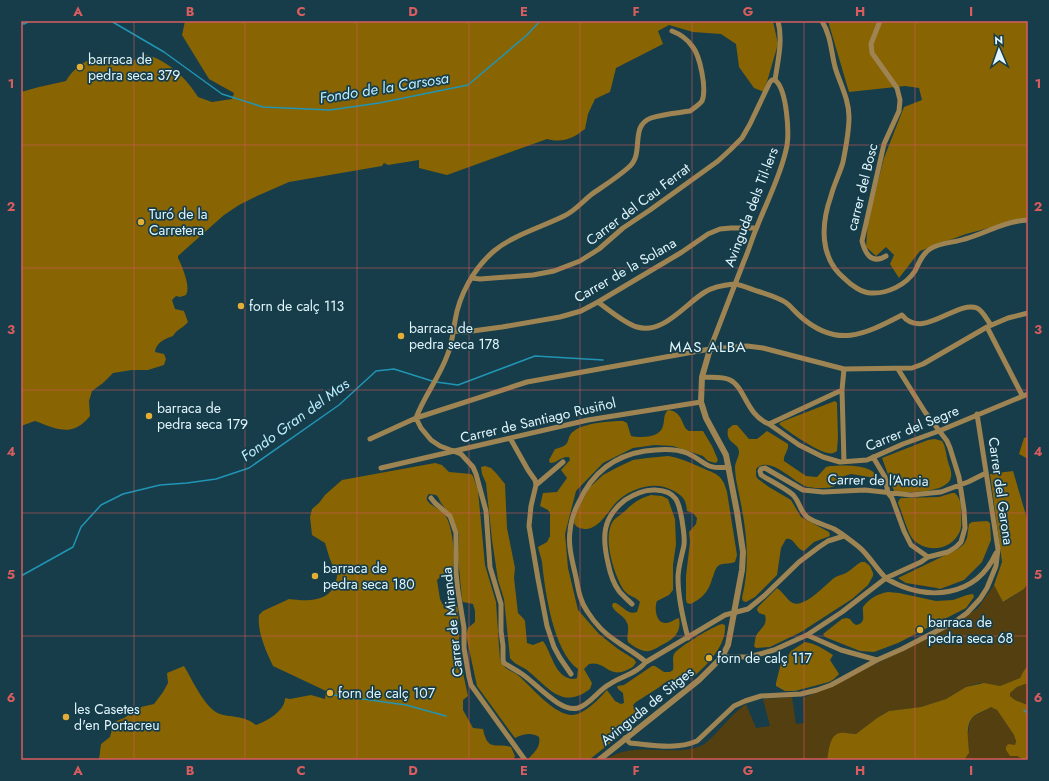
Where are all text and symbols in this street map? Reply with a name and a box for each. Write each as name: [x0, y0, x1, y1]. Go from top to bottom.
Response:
text: A: [72, 2, 83, 21]
text: B: [186, 2, 195, 21]
text: C: [296, 2, 306, 21]
text: D: [408, 2, 418, 21]
text: E: [520, 2, 528, 21]
text: F: [632, 2, 640, 21]
text: G: [743, 2, 754, 21]
text: H: [855, 2, 865, 21]
text: I: [969, 2, 973, 21]
north arrow: [979, 30, 1019, 70]
text: N: [994, 32, 1003, 48]
place label: barraca de pedra seca 379: [88, 49, 180, 85]
marker: barraca de pedra seca 379: [75, 62, 85, 72]
water label: Fondo de la Carsosa: [318, 67, 451, 109]
text: 1: [8, 74, 14, 93]
text: 1: [1035, 74, 1041, 93]
street label: carrer del Bosc: [841, 141, 883, 233]
street label: Avinguda dels Til·lers: [719, 144, 783, 270]
street label: Carrer del Cau Ferrat: [582, 158, 695, 250]
text: 2: [7, 197, 15, 216]
text: 2: [1034, 197, 1042, 216]
place label: Turó de la Carretera: [149, 204, 208, 240]
marker: Turó de la Carretera: [136, 217, 146, 227]
street label: Carrer de la Solana: [570, 233, 680, 307]
place label: forn de calç 113: [249, 296, 345, 316]
marker: forn de calç 113: [236, 301, 246, 311]
place label: barraca de pedra seca 178: [409, 318, 500, 354]
text: 3: [7, 320, 15, 339]
text: 3: [1034, 320, 1042, 339]
marker: barraca de pedra seca 178: [396, 331, 406, 341]
district label: MAS ALBA: [669, 336, 747, 358]
water label: Fondo Gran del Mas: [236, 373, 354, 467]
street label: Carrer de Santiago Rusiñol: [458, 392, 618, 448]
place label: barraca de pedra seca 179: [157, 398, 248, 434]
street label: Carrer del Segre: [862, 400, 962, 456]
marker: barraca de pedra seca 179: [144, 411, 154, 421]
street label: Carrer del Garona: [984, 436, 1018, 546]
text: 4: [6, 442, 16, 461]
text: 4: [1033, 442, 1043, 461]
street label: Carrer de l'Anoia: [827, 469, 929, 491]
place label: barraca de pedra seca 180: [323, 558, 415, 594]
text: 5: [7, 565, 15, 584]
text: 5: [1034, 565, 1042, 584]
street label: Carrer de Miranda: [436, 566, 468, 678]
marker: barraca de pedra seca 180: [310, 571, 320, 581]
place label: barraca de pedra seca 68: [928, 612, 1013, 648]
marker: barraca de pedra seca 68: [915, 625, 925, 635]
place label: forn de calç 117: [717, 648, 813, 668]
marker: forn de calç 117: [704, 653, 714, 663]
street label: Avinguda de Sitges: [596, 662, 698, 750]
place label: forn de calç 107: [338, 683, 436, 703]
text: 6: [7, 688, 16, 707]
marker: forn de calç 107: [325, 688, 335, 698]
text: 6: [1034, 688, 1043, 707]
place label: les Casetes d'en Portacreu: [74, 699, 160, 735]
marker: les Casetes d'en Portacreu: [61, 712, 71, 722]
text: A: [72, 761, 83, 780]
text: B: [186, 761, 195, 780]
text: C: [296, 761, 306, 780]
text: D: [408, 761, 418, 780]
text: E: [520, 761, 528, 780]
text: F: [632, 761, 640, 780]
text: G: [743, 761, 754, 780]
text: H: [855, 761, 865, 780]
text: I: [969, 761, 973, 780]

